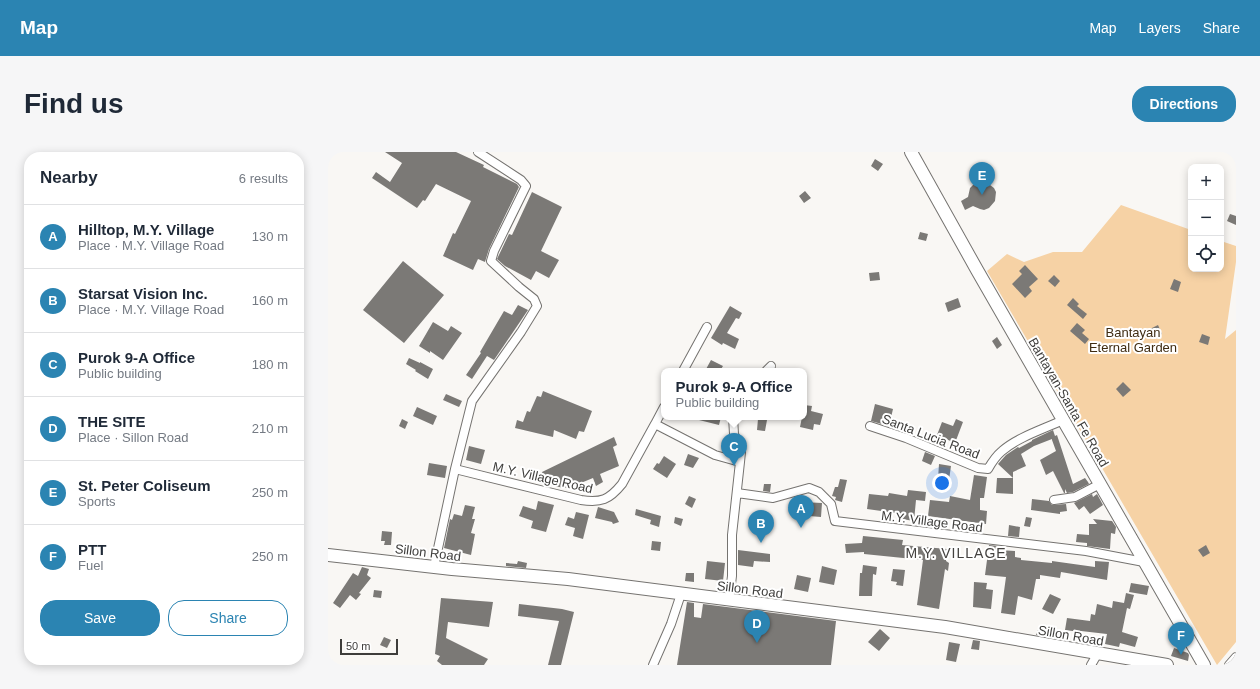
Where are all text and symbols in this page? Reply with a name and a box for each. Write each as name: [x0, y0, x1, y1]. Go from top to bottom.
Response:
text: Map: [20, 17, 58, 38]
text: Map: [1089, 20, 1117, 36]
text: Layers: [1139, 20, 1181, 36]
text: Share: [1203, 20, 1240, 36]
button: Directions: [1132, 86, 1236, 122]
text: Find us: [24, 88, 124, 119]
pin: E: [969, 162, 995, 195]
map controls: [1188, 164, 1224, 272]
button: +: [1188, 164, 1224, 200]
text: Nearby: [40, 168, 98, 187]
text: 6 results: [239, 171, 288, 186]
button: −: [1188, 200, 1224, 236]
text: Hilltop, M.Y. Village: [78, 221, 214, 238]
text: A: [48, 229, 58, 244]
text: 130 m: [252, 229, 288, 244]
button: locate: [1188, 236, 1224, 272]
text: Place · M.Y. Village Road: [78, 238, 224, 253]
text: Starsat Vision Inc.: [78, 285, 208, 302]
text: B: [48, 293, 58, 308]
text: 160 m: [252, 293, 288, 308]
text: Place · M.Y. Village Road: [78, 302, 224, 317]
park label: Bantayan Eternal Garden: [1089, 325, 1177, 355]
street label: Bantayan-Santa Fe Road: [1025, 335, 1112, 470]
text: Purok 9-A Office: [78, 349, 195, 366]
text: C: [48, 357, 58, 372]
text: 180 m: [252, 357, 288, 372]
text: Public building: [78, 366, 162, 381]
popup: [661, 368, 807, 420]
text: Purok 9-A Office: [676, 378, 792, 395]
text: Public building: [676, 395, 759, 410]
street label: Santa Lucia Road: [880, 411, 982, 462]
text: THE SITE: [78, 413, 146, 430]
text: D: [48, 421, 58, 436]
text: 210 m: [252, 421, 288, 436]
text: Place · Sillon Road: [78, 430, 189, 445]
pin: C: [721, 433, 747, 466]
street label: M.Y. Village Road: [491, 459, 594, 496]
your location: [932, 473, 952, 493]
text: St. Peter Coliseum: [78, 477, 211, 494]
text: E: [49, 485, 57, 500]
text: 250 m: [252, 485, 288, 500]
text: Sports: [78, 494, 116, 509]
pin: A: [788, 495, 814, 528]
street label: M.Y. Village Road: [880, 508, 984, 535]
pin: B: [748, 510, 774, 543]
text: PTT: [78, 541, 106, 558]
street label: Sillon Road: [394, 541, 462, 564]
district label: M.Y. VILLAGE: [905, 545, 1007, 561]
text: F: [49, 549, 57, 564]
text: 250 m: [252, 549, 288, 564]
text: Fuel: [78, 558, 103, 573]
street label: Sillon Road: [716, 578, 784, 601]
button: Save: [40, 600, 160, 636]
button: Share: [168, 600, 288, 636]
pin: D: [744, 610, 770, 643]
street label: Sillon Road: [1037, 622, 1105, 649]
pin: F: [1168, 622, 1194, 655]
scale bar: [340, 637, 398, 656]
text: 50 m: [346, 640, 370, 652]

